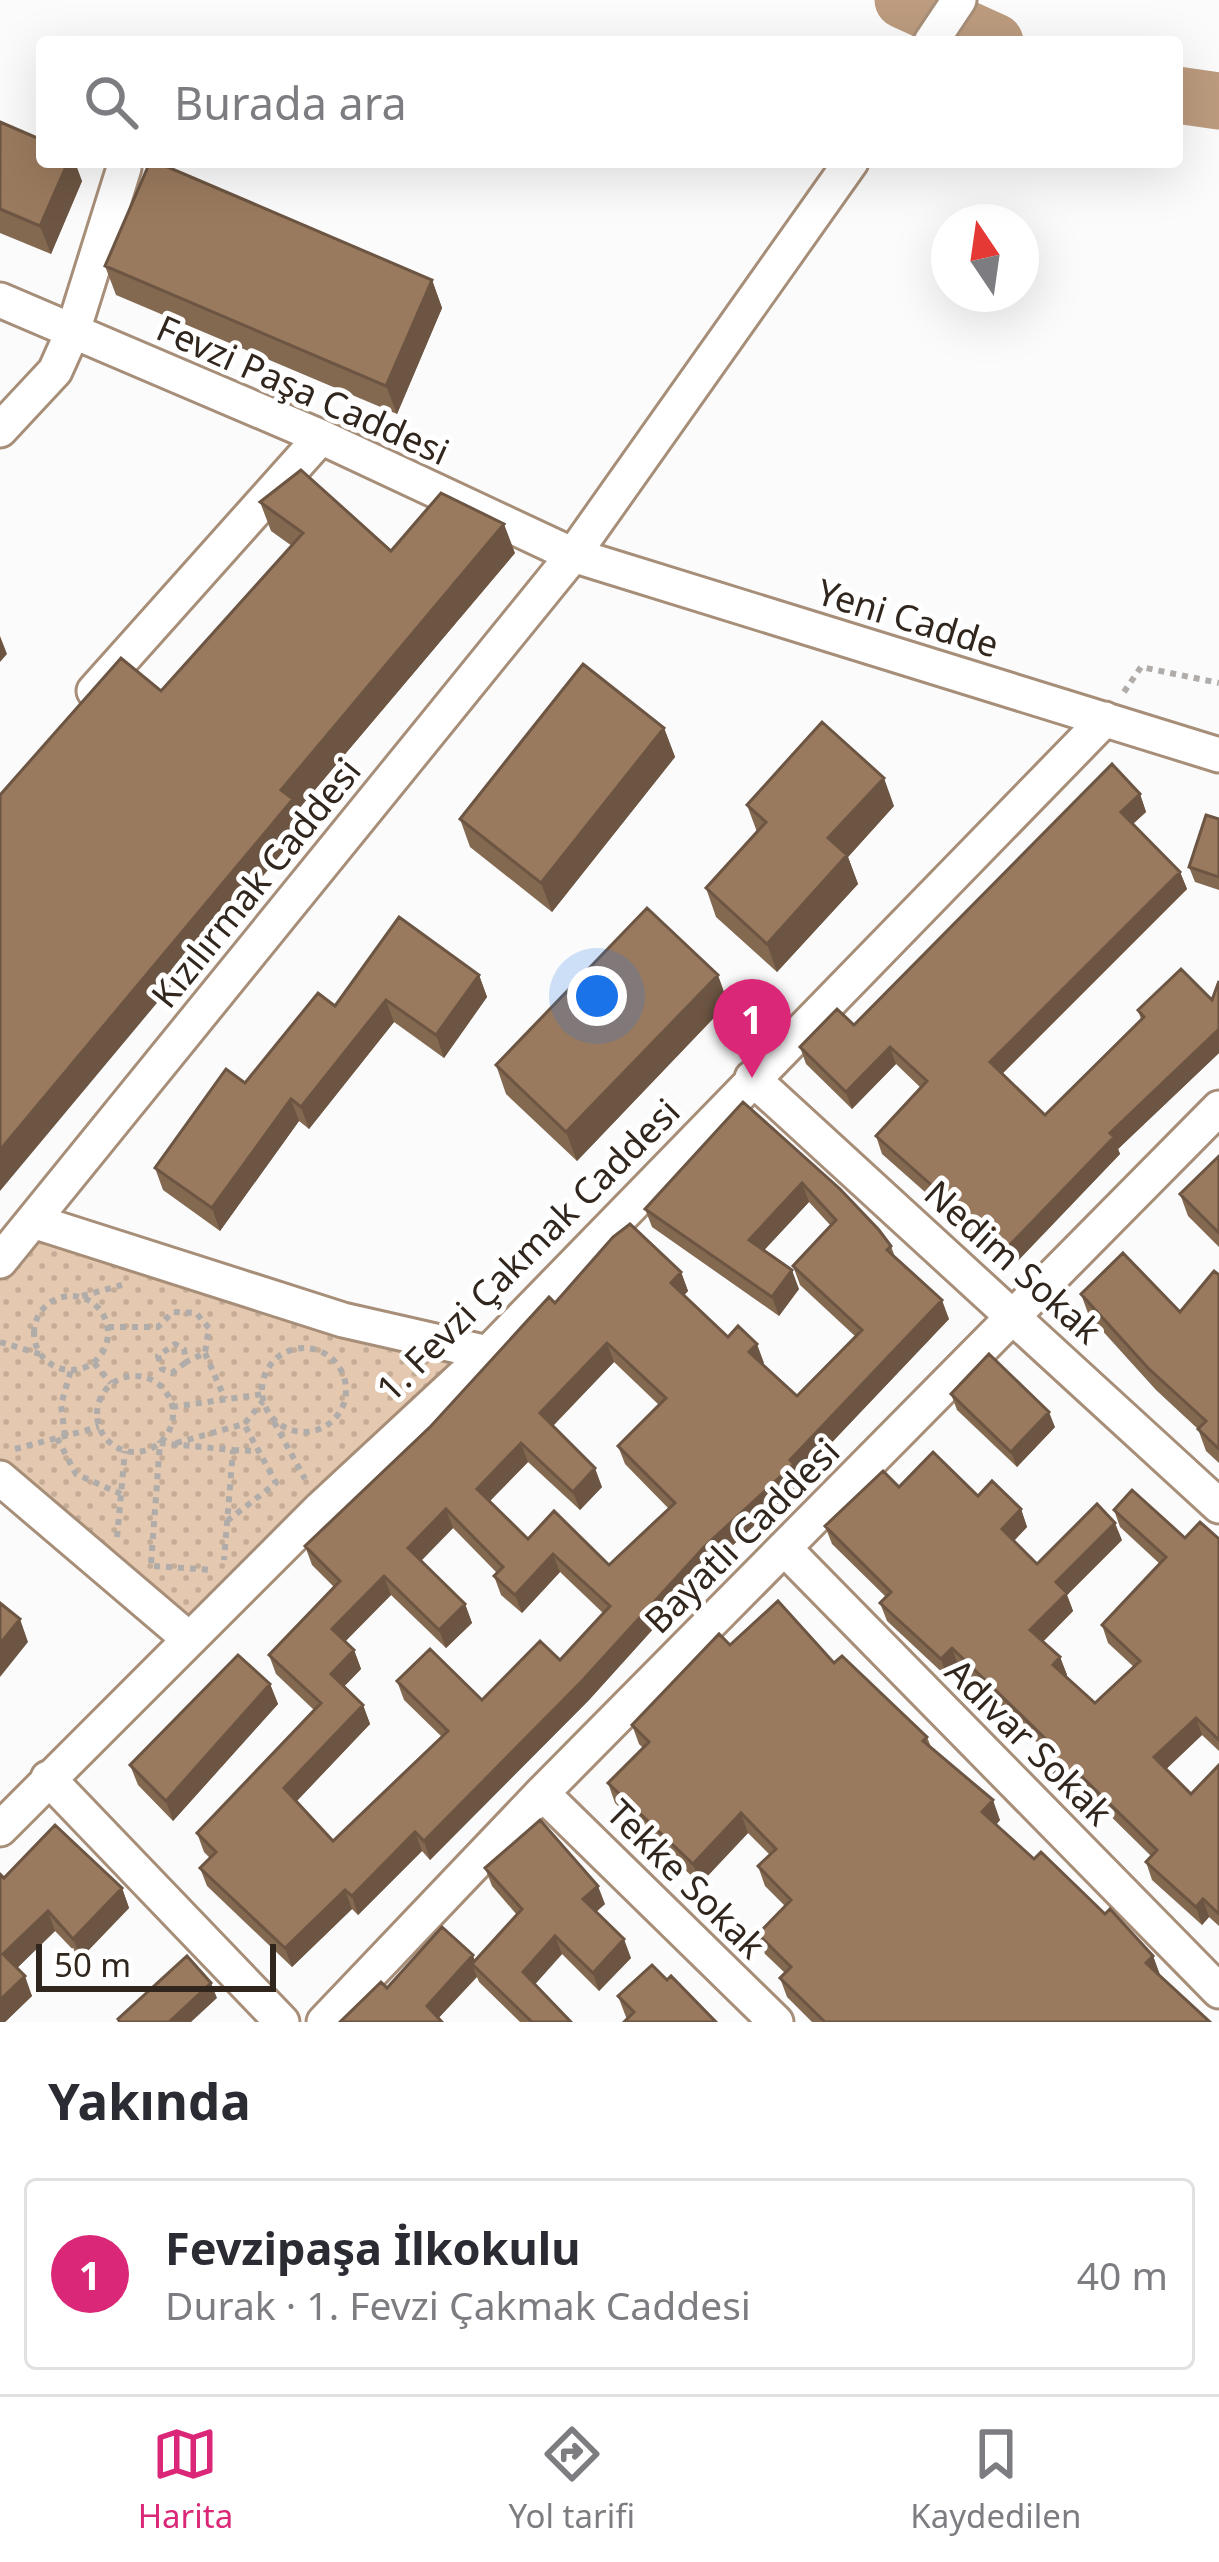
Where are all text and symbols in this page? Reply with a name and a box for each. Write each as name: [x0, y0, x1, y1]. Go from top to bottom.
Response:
search box: [36, 36, 1183, 168]
icon: search: [78, 69, 144, 135]
text: Burada ara: [174, 72, 407, 133]
north arrow: [931, 204, 1039, 312]
street label: Fevzi Paşa Caddesi: [149, 303, 457, 476]
street label: Yeni Cadde: [811, 567, 1005, 668]
street label: Kızılırmak Caddesi: [140, 748, 371, 1018]
your location: [567, 966, 627, 1026]
pin: 1: [713, 979, 791, 1078]
street label: 1. Fevzi Çakmak Caddesi: [365, 1087, 690, 1412]
street label: Nedim Sokak: [914, 1169, 1112, 1354]
street label: Bayatlı Caddesi: [633, 1427, 850, 1644]
street label: Adıvar Sokak: [935, 1647, 1124, 1836]
street label: Tekke Sokak: [596, 1788, 777, 1969]
scale bar: [36, 1938, 276, 1991]
text: 50 m: [54, 1942, 131, 1987]
text: Yakında: [48, 2065, 251, 2135]
text: Fevzipaşa İlkokulu: [165, 2217, 580, 2278]
text: 1: [79, 2248, 101, 2301]
text: 40 m: [1077, 2248, 1168, 2301]
text: Durak · 1. Fevzi Çakmak Caddesi: [165, 2278, 751, 2331]
tab: Harita: [138, 2421, 233, 2538]
tab: Yol tarifi: [508, 2421, 635, 2538]
tab: Kaydedilen: [910, 2421, 1081, 2538]

